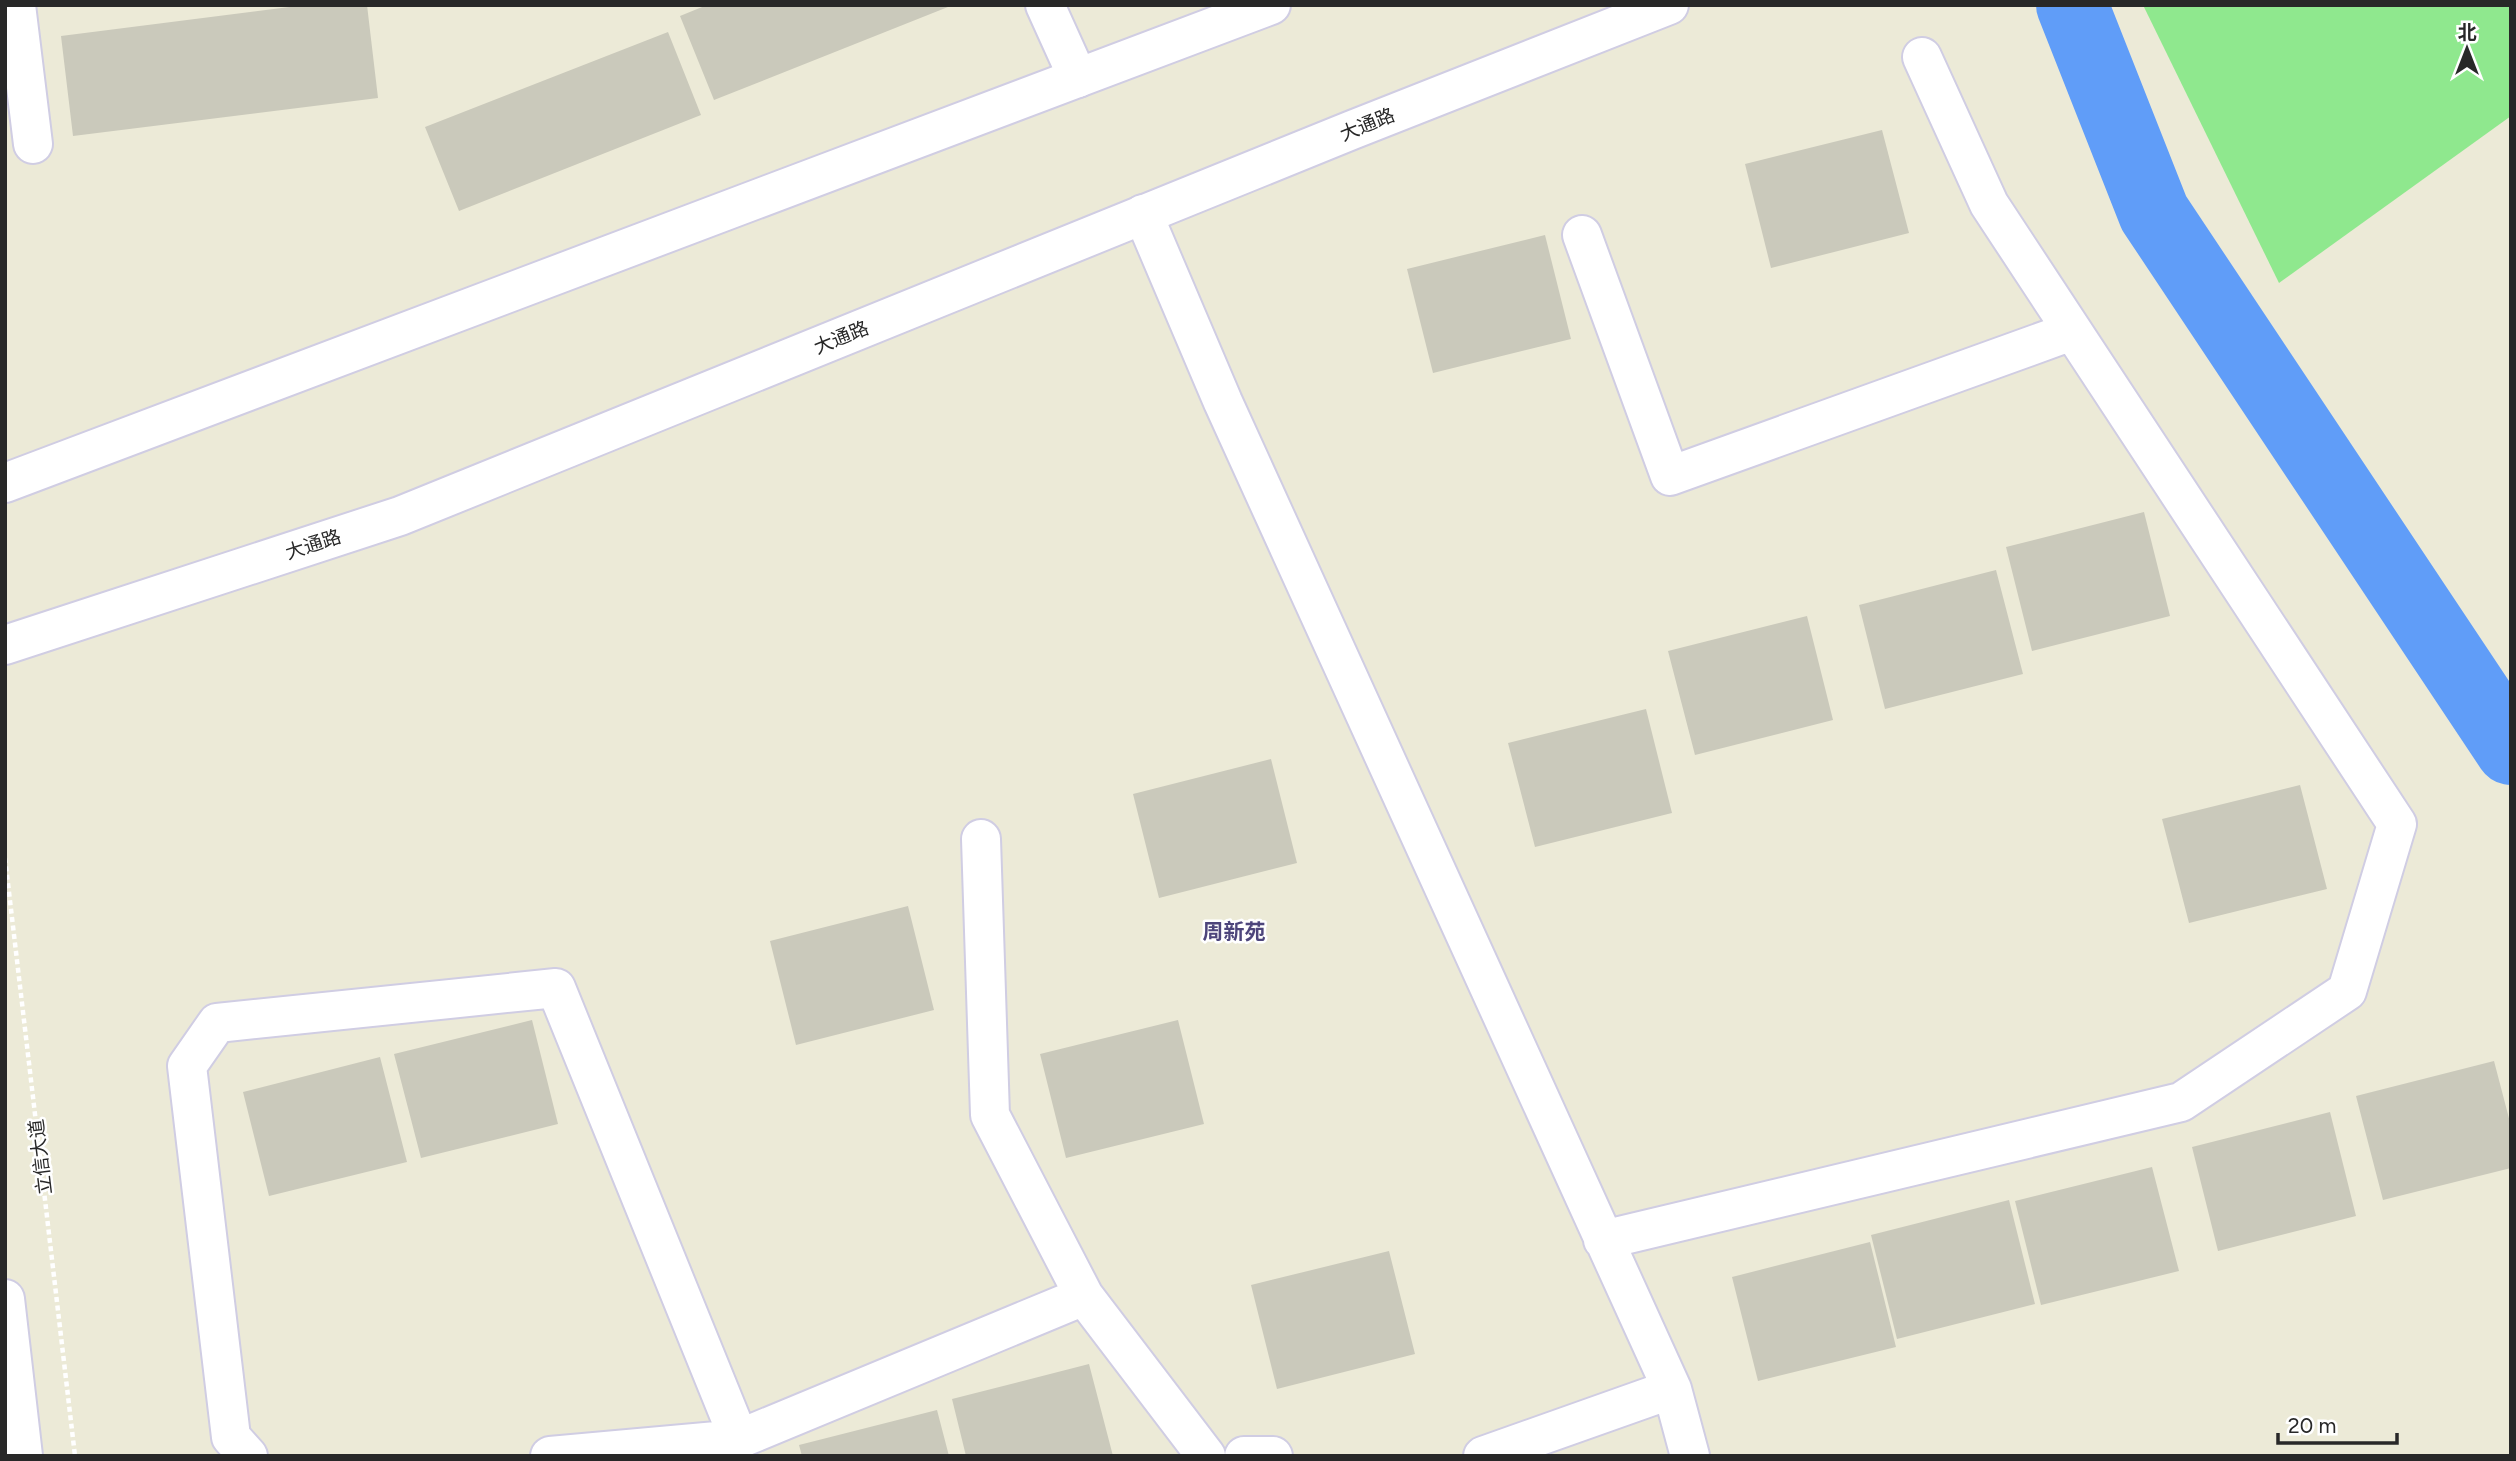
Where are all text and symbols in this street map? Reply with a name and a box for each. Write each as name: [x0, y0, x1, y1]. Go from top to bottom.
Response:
north arrow: [2432, 14, 2502, 84]
text: 北: [2457, 21, 2477, 44]
street label: 大通路: [1336, 103, 1398, 146]
street label: 大通路: [810, 316, 872, 359]
street label: 大通路: [282, 525, 344, 564]
district label: 周新苑: [1203, 919, 1266, 944]
street label: 立信大道: [24, 1118, 57, 1196]
scale bar: [2278, 1402, 2397, 1446]
text: 20 m: [2288, 1413, 2336, 1438]

